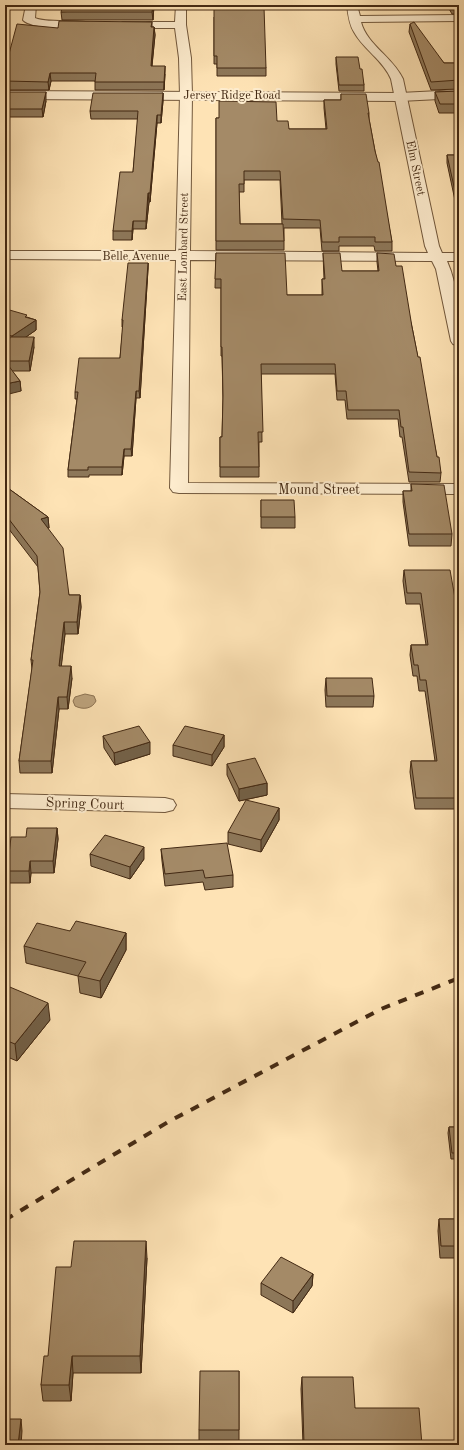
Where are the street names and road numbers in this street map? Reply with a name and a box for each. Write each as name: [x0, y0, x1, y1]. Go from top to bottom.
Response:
street label: Jersey Ridge Road: [183, 90, 281, 102]
street label: Elm Street: [403, 139, 427, 197]
street label: East Lombard Street: [177, 192, 191, 302]
street label: Belle Avenue: [102, 251, 170, 263]
street label: Mound Street: [278, 483, 360, 497]
street label: Spring Court: [45, 796, 125, 812]

